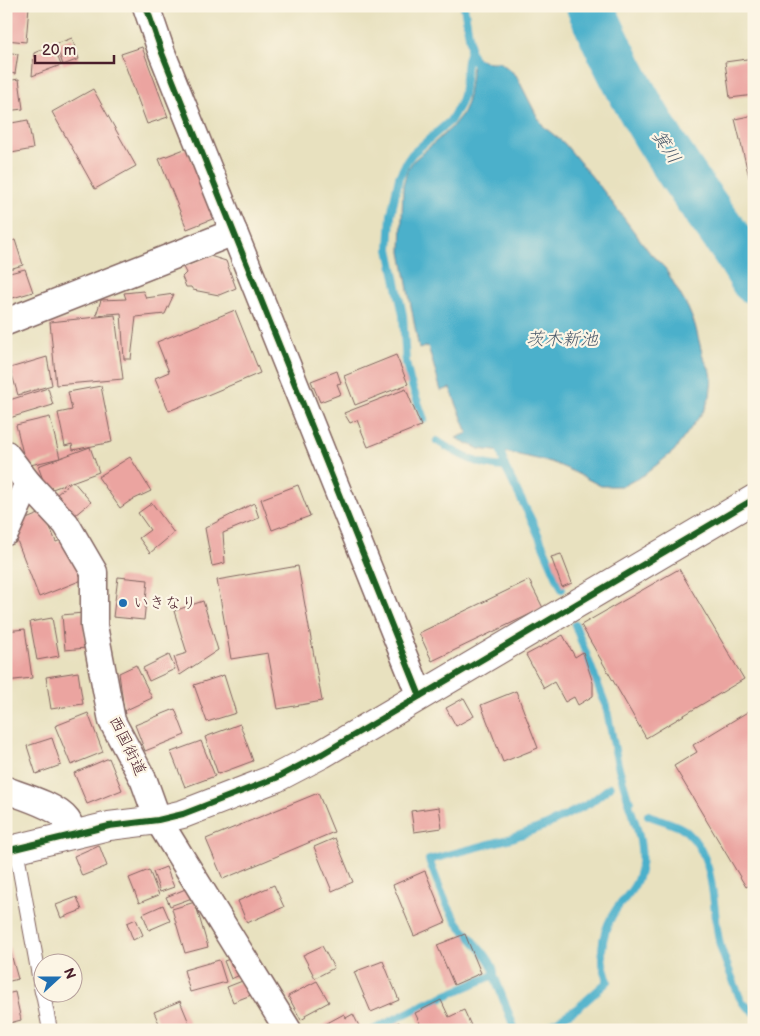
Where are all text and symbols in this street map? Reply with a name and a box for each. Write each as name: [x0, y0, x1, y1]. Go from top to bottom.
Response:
scale bar: [35, 32, 114, 64]
text: 20 m: [42, 41, 76, 60]
water label: 箕川: [647, 126, 685, 168]
water label: 茨木新池: [526, 329, 599, 350]
place label: いきなり: [133, 594, 197, 613]
marker: いきなり: [117, 597, 129, 609]
street label: 西国街道: [104, 713, 150, 779]
north arrow: [32, 954, 82, 1004]
text: N: [60, 966, 79, 981]

